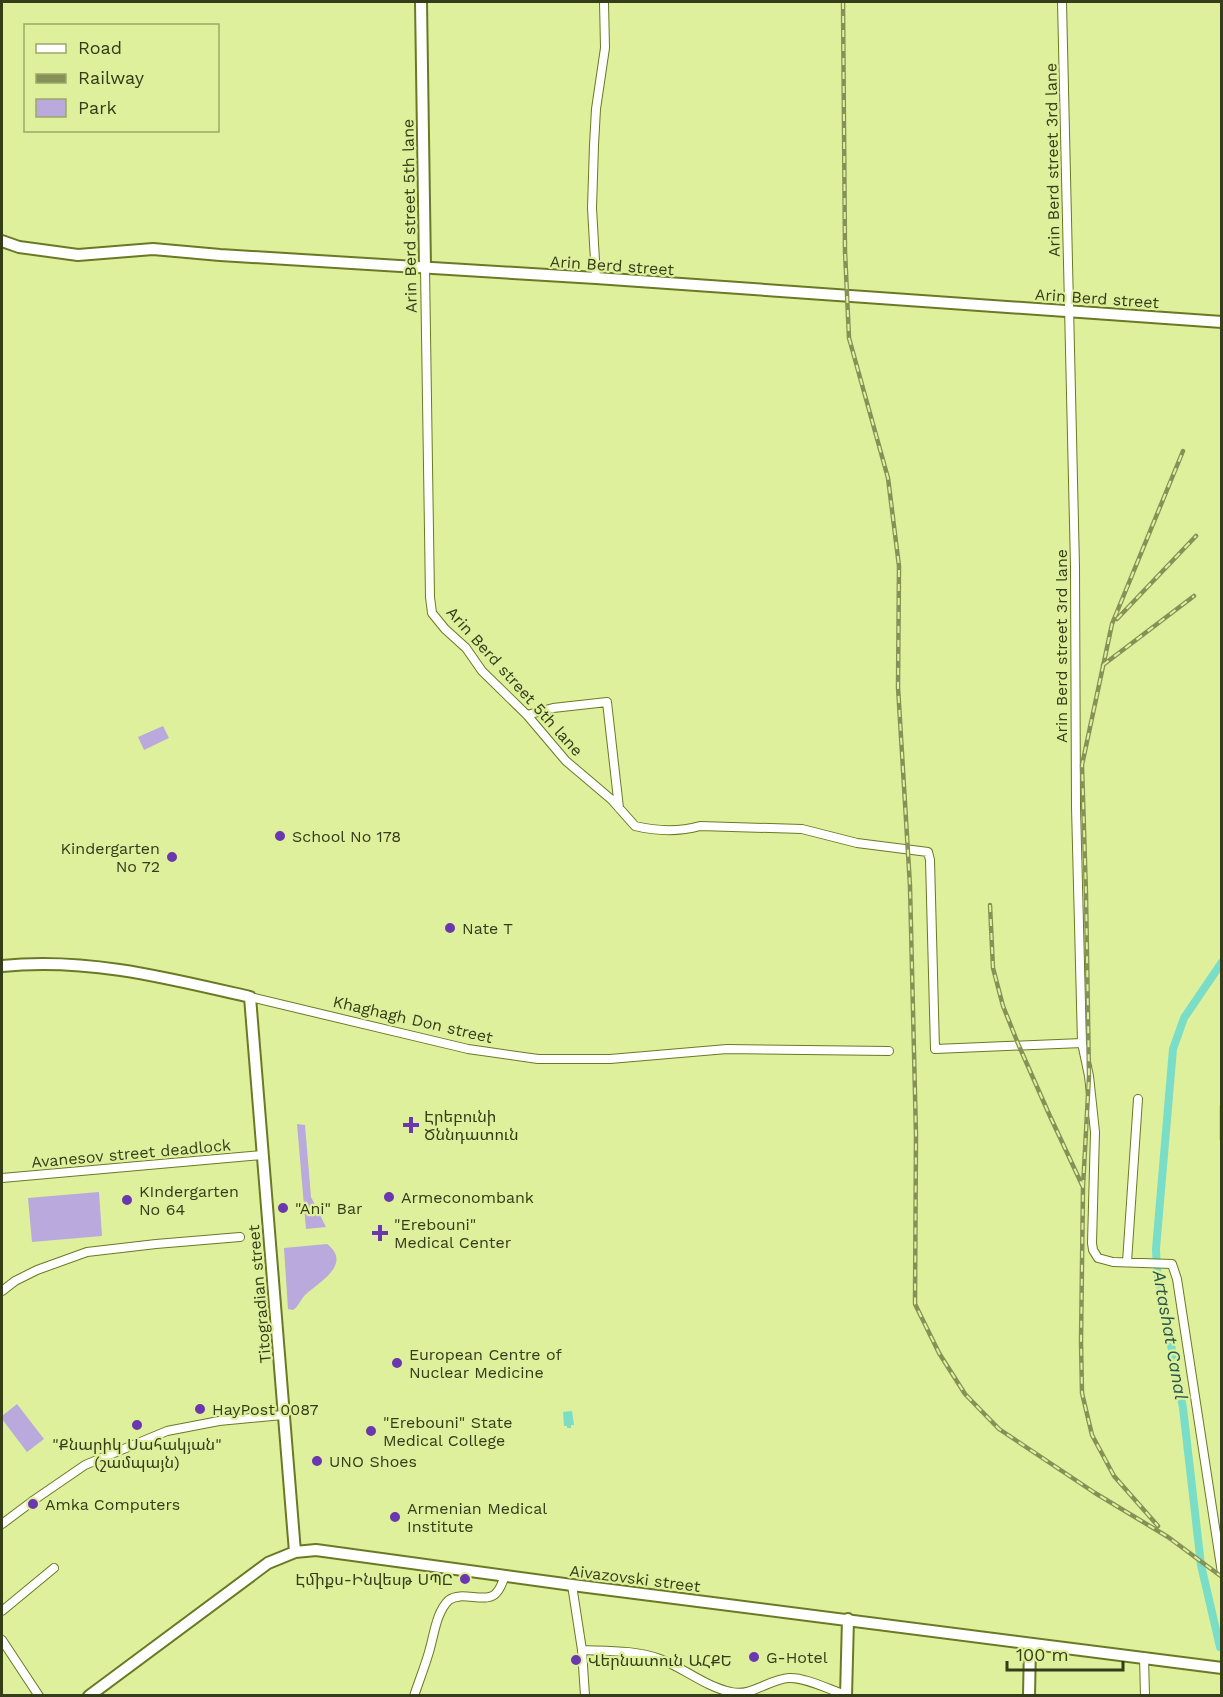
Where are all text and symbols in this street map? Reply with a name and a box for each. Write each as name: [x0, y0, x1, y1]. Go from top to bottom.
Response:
legend: [24, 24, 219, 132]
text: Road: [78, 37, 122, 58]
street label: Arin Berd street 3rd lane: [1041, 63, 1064, 257]
text: Railway: [78, 67, 145, 88]
text: Park: [78, 97, 117, 118]
street label: Arin Berd street 5th lane: [398, 119, 421, 313]
street label: Arin Berd street: [549, 252, 675, 279]
street label: Arin Berd street: [1034, 285, 1160, 312]
street label: Arin Berd street 3rd lane: [1052, 549, 1071, 743]
street label: Arin Berd street 5th lane: [443, 603, 587, 760]
place label: School No 178: [292, 827, 401, 846]
marker: School No 178: [273, 829, 287, 843]
place label: Kindergarten No 72: [60, 839, 160, 876]
marker: Kindergarten No 72: [165, 850, 179, 864]
place label: Nate T: [462, 919, 513, 938]
marker: Nate T: [443, 921, 457, 935]
street label: Khaghagh Don street: [331, 992, 495, 1047]
place label: Էրեբունի Ծննդատուն: [424, 1107, 518, 1144]
marker: Էրեբունի Ծննդատուն: [402, 1116, 420, 1134]
street label: Avanesov street deadlock: [30, 1135, 232, 1172]
place label: KIndergarten No 64: [139, 1182, 239, 1219]
place label: Armeconombank: [401, 1188, 534, 1207]
marker: Armeconombank: [382, 1190, 396, 1204]
marker: KIndergarten No 64: [120, 1193, 134, 1207]
place label: "Ani" Bar: [295, 1199, 363, 1218]
marker: "Ani" Bar: [276, 1201, 290, 1215]
place label: "Erebouni" Medical Center: [394, 1215, 512, 1252]
street label: Titogradian street: [244, 1224, 275, 1364]
marker: "Erebouni" Medical Center: [371, 1224, 389, 1242]
water label: Artashat Canal: [1149, 1268, 1192, 1401]
place label: European Centre of Nuclear Medicine: [409, 1345, 563, 1382]
marker: European Centre of Nuclear Medicine: [390, 1356, 404, 1370]
place label: HayPost 0087: [212, 1400, 318, 1419]
marker: HayPost 0087: [193, 1402, 207, 1416]
place label: "Erebouni" State Medical College: [383, 1413, 512, 1450]
marker: "Քնարիկ Սահակյան" (շամպայն): [130, 1418, 144, 1432]
marker: "Erebouni" State Medical College: [364, 1424, 378, 1438]
place label: "Քնարիկ Սահակյան" (շամպայն): [52, 1435, 222, 1472]
place label: UNO Shoes: [329, 1452, 417, 1471]
marker: UNO Shoes: [310, 1454, 324, 1468]
place label: Amka Computers: [45, 1495, 180, 1514]
marker: Amka Computers: [26, 1497, 40, 1511]
place label: Armenian Medical Institute: [407, 1499, 547, 1536]
marker: Armenian Medical Institute: [388, 1510, 402, 1524]
street label: Aivazovski street: [568, 1561, 702, 1596]
place label: Էմիքս-Ինվեսթ ՍՊԸ: [295, 1570, 453, 1589]
marker: Էմիքս-Ինվեսթ ՍՊԸ: [458, 1572, 472, 1586]
scale bar: [1007, 1634, 1122, 1672]
text: 100 m: [1016, 1644, 1069, 1665]
place label: G-Hotel: [766, 1648, 828, 1667]
marker: G-Hotel: [747, 1650, 761, 1664]
place label: Վերնատուն ԱՀՔԵ: [588, 1651, 732, 1670]
marker: Վերնատուն ԱՀՔԵ: [569, 1653, 583, 1667]

